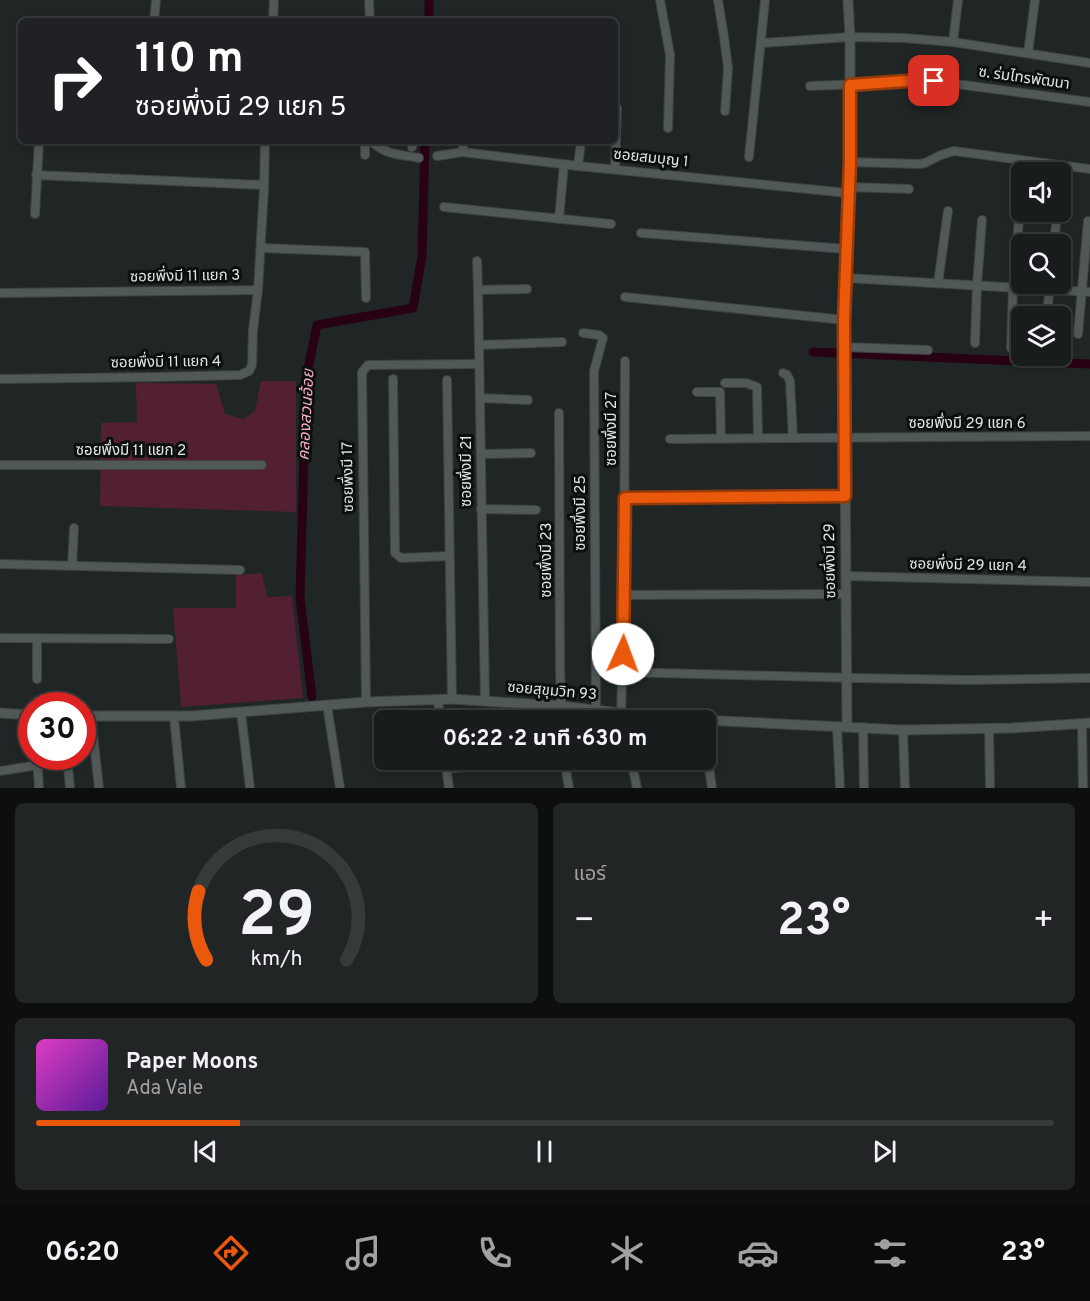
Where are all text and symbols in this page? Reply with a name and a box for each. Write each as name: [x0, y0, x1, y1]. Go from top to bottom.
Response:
text: 110 m: [135, 34, 244, 87]
icon: right: [36, 42, 114, 120]
pin: [908, 55, 959, 106]
street label: ซ. ร่มไทรพัฒนา: [977, 62, 1071, 95]
icon: arrive: [917, 64, 950, 97]
text: ซอยพึ่งมี 29 แยก 5: [135, 91, 347, 125]
street label: ซอยสมบุญ 1: [612, 146, 690, 172]
map controls: [1011, 162, 1071, 366]
button: sound: [1011, 162, 1071, 222]
button: search: [1011, 234, 1071, 294]
street label: ซอยพึ่งมี 11 แยก 3: [130, 264, 240, 287]
button: layers: [1011, 306, 1071, 366]
street label: ซอยพึ่งมี 11 แยก 4: [110, 350, 221, 373]
water label: คลองสวนอ้อย: [295, 367, 319, 461]
street label: ซอยพึ่งมี 27: [600, 392, 622, 466]
street label: ซอยพึ่งมี 29 แยก 6: [908, 412, 1026, 434]
street label: ซอยพึ่งมี 21: [455, 435, 477, 507]
street label: ซอยพึ่งมี 11 แยก 2: [76, 439, 186, 461]
street label: ซอยพึ่งมี 17: [336, 441, 359, 512]
street label: ซอยพึ่งมี 25: [569, 475, 591, 551]
street label: ซอยพึ่งมี 23: [535, 522, 557, 598]
street label: ซอยพึ่งมี 29: [818, 523, 841, 599]
street label: ซอยพึ่งมี 29 แยก 4: [909, 552, 1027, 577]
position arrow: [591, 622, 655, 686]
street label: ซอยสุขุมวิท 93: [506, 679, 598, 705]
speed limit sign: 30: [18, 692, 96, 770]
text: 06:22 · 2 นาที · 630 m: [443, 726, 647, 753]
text: แอร์: [574, 862, 606, 888]
text: 29: [238, 879, 314, 958]
text: 23°: [777, 894, 850, 951]
text: −: [574, 901, 595, 943]
text: +: [1033, 901, 1054, 943]
text: km/h: [250, 946, 302, 973]
text: Paper Moons: [126, 1049, 258, 1076]
text: Ada Vale: [126, 1076, 203, 1102]
icon: previous: [189, 1135, 222, 1168]
icon: pause: [528, 1135, 561, 1168]
icon: next: [868, 1135, 901, 1168]
icon: directions: [210, 1232, 252, 1274]
icon: music: [342, 1232, 384, 1274]
icon: phone: [474, 1232, 516, 1274]
icon: climate: [606, 1232, 648, 1274]
icon: car: [737, 1232, 779, 1274]
icon: filters: [869, 1232, 911, 1274]
text: 06:20: [45, 1236, 120, 1270]
text: 23°: [1001, 1236, 1045, 1270]

